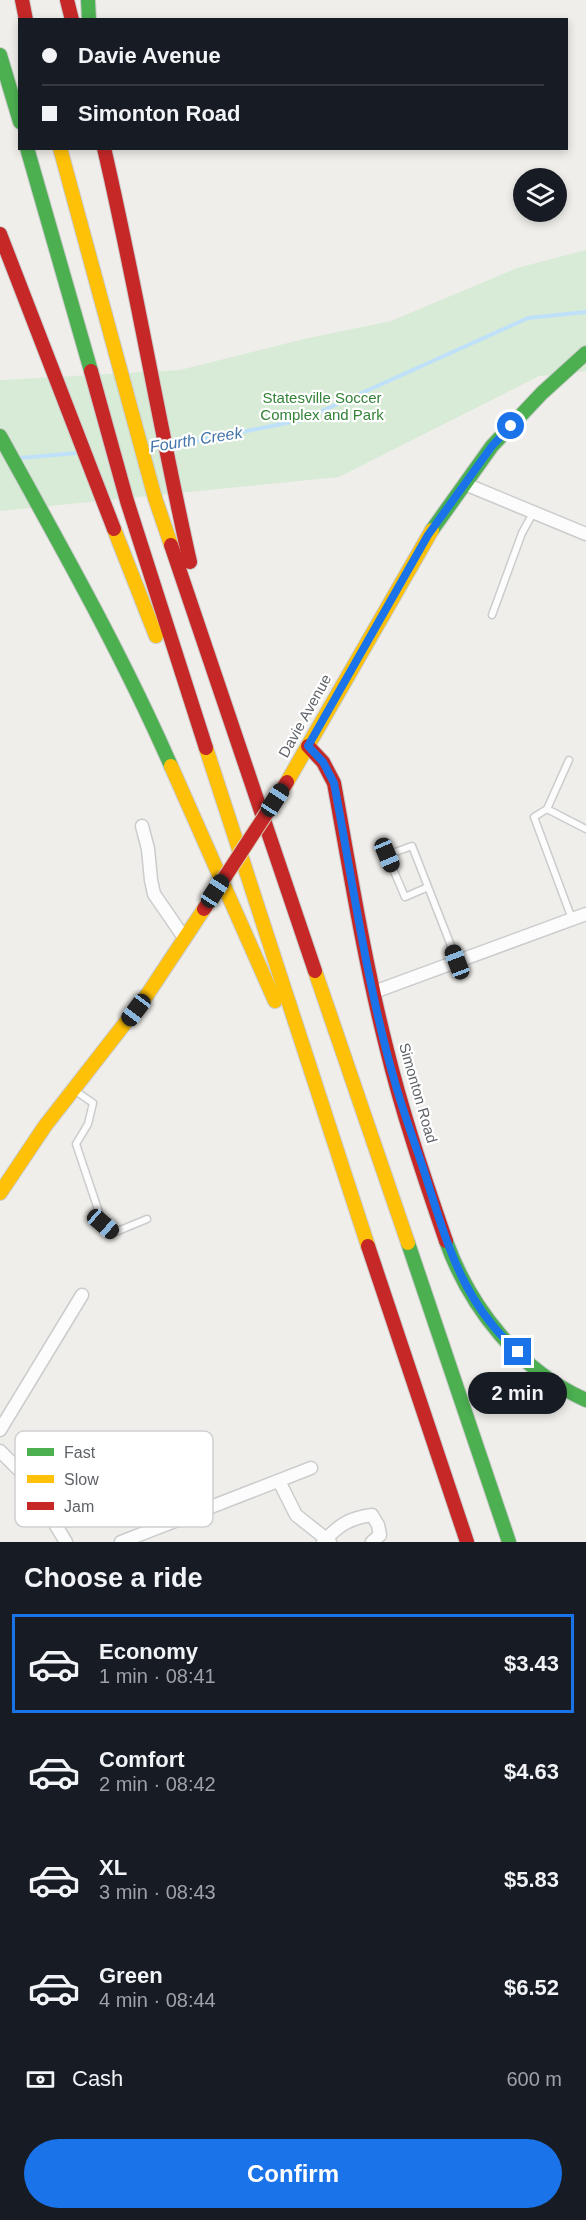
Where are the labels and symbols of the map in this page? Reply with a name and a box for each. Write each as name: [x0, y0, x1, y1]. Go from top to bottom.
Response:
park label: Statesville Soccer Complex and Park: [260, 389, 384, 423]
route start: [497, 412, 524, 439]
water label: Fourth Creek: [149, 424, 245, 455]
street label: Davie Avenue: [275, 671, 334, 760]
car: [258, 780, 292, 820]
car: [372, 835, 402, 875]
car: [198, 871, 232, 911]
car: [442, 942, 472, 982]
car: [118, 990, 154, 1030]
street label: Simonton Road: [396, 1041, 441, 1145]
car: [84, 1205, 122, 1243]
route end: [504, 1338, 531, 1365]
callout: 2 min: [468, 1373, 568, 1415]
legend: [15, 1431, 213, 1527]
text: Fast: [64, 1444, 96, 1461]
text: Slow: [64, 1471, 99, 1488]
text: Jam: [64, 1498, 94, 1515]

